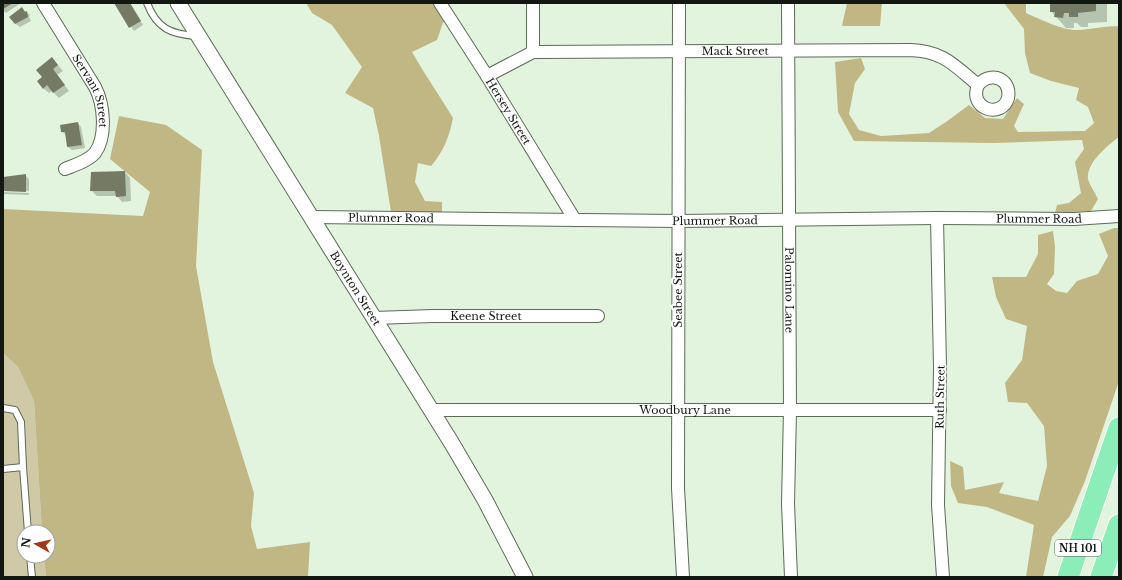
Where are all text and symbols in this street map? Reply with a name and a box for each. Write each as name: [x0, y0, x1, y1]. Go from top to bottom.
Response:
street label: Mack Street: [702, 44, 769, 58]
street label: Servant Street: [69, 51, 110, 129]
street label: Hersey Street: [483, 75, 535, 148]
street label: Plummer Road: [348, 210, 435, 225]
street label: Plummer Road: [996, 211, 1083, 226]
street label: Plummer Road: [672, 213, 759, 228]
street label: Palomino Lane: [782, 247, 797, 333]
street label: Boynton Street: [327, 248, 384, 329]
street label: Seabee Street: [671, 251, 685, 328]
street label: Keene Street: [450, 309, 522, 323]
street label: Ruth Street: [932, 364, 948, 429]
street label: Woodbury Lane: [638, 403, 731, 417]
north arrow: [16, 524, 56, 564]
text: N: [18, 536, 34, 549]
road number: NH 101: [1055, 540, 1101, 556]

